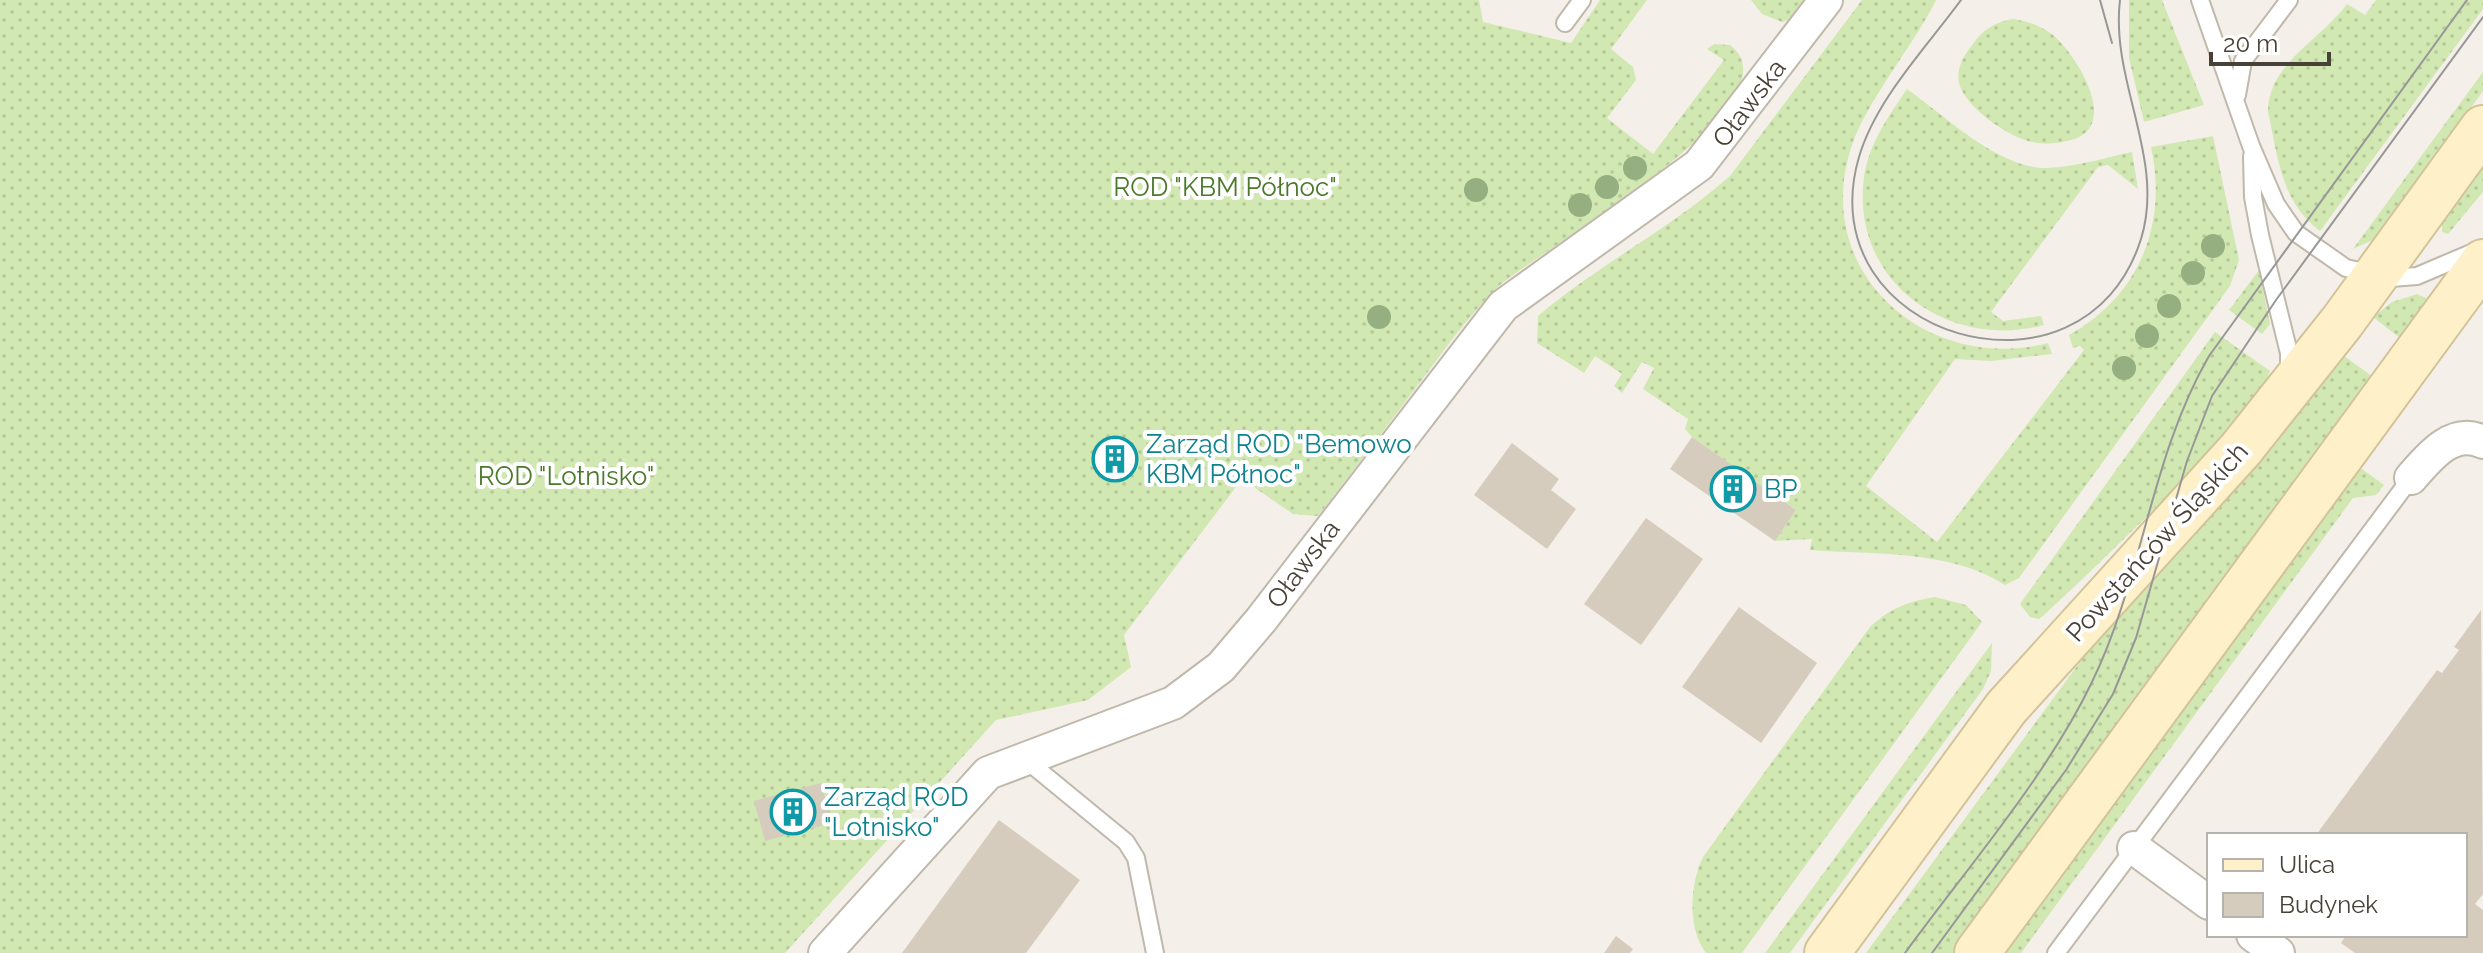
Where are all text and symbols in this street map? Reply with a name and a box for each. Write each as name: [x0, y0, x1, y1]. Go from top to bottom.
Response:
scale bar: [2211, 16, 2329, 66]
text: 20 m: [2223, 29, 2278, 58]
street label: Oławska: [1706, 53, 1792, 153]
park label: ROD "KBM Północ": [1113, 172, 1337, 202]
place label: Zarząd ROD "Bemowo KBM Północ": [1146, 429, 1412, 489]
building icon: Zarząd ROD "Bemowo KBM Północ": [1091, 435, 1139, 483]
street label: Powstańców Śląskich: [2059, 436, 2254, 648]
park label: ROD "Lotnisko": [478, 461, 654, 491]
building icon: BP: [1709, 465, 1757, 513]
place label: BP: [1764, 474, 1798, 504]
street label: Oławska: [1260, 514, 1346, 614]
place label: Zarząd ROD "Lotnisko": [824, 782, 969, 842]
building icon: Zarząd ROD "Lotnisko": [769, 788, 817, 836]
legend: [2207, 833, 2467, 937]
text: Ulica: [2279, 850, 2335, 879]
text: Budynek: [2279, 890, 2378, 919]

